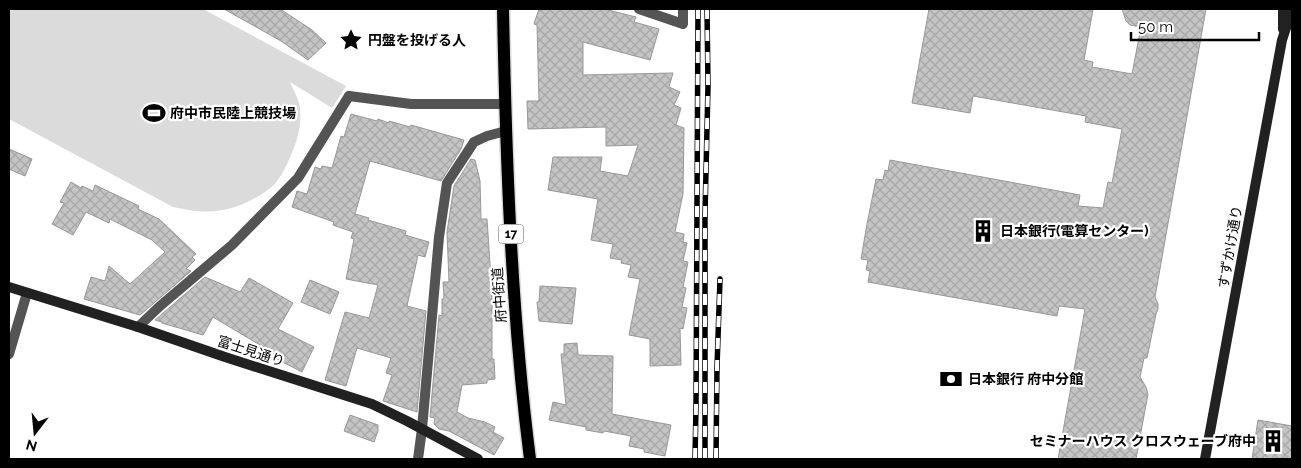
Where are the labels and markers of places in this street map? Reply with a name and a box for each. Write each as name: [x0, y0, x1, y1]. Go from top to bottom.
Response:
place icon: 円盤を投げる人: [338, 27, 364, 53]
place label: 円盤を投げる人: [368, 32, 466, 48]
sports icon: 府中市民陸上競技場: [141, 100, 167, 126]
place label: 府中市民陸上競技場: [170, 105, 296, 121]
building icon: 日本銀行(電算センター): [970, 218, 996, 244]
place label: 日本銀行(電算センター): [1000, 223, 1149, 239]
bank icon: 日本銀行 府中分館: [938, 366, 964, 392]
place label: 日本銀行 府中分館: [968, 371, 1083, 387]
building icon: セミナーハウス クロスウェーブ府中: [1260, 428, 1286, 454]
place label: セミナーハウス クロスウェーブ府中: [1030, 433, 1256, 449]

